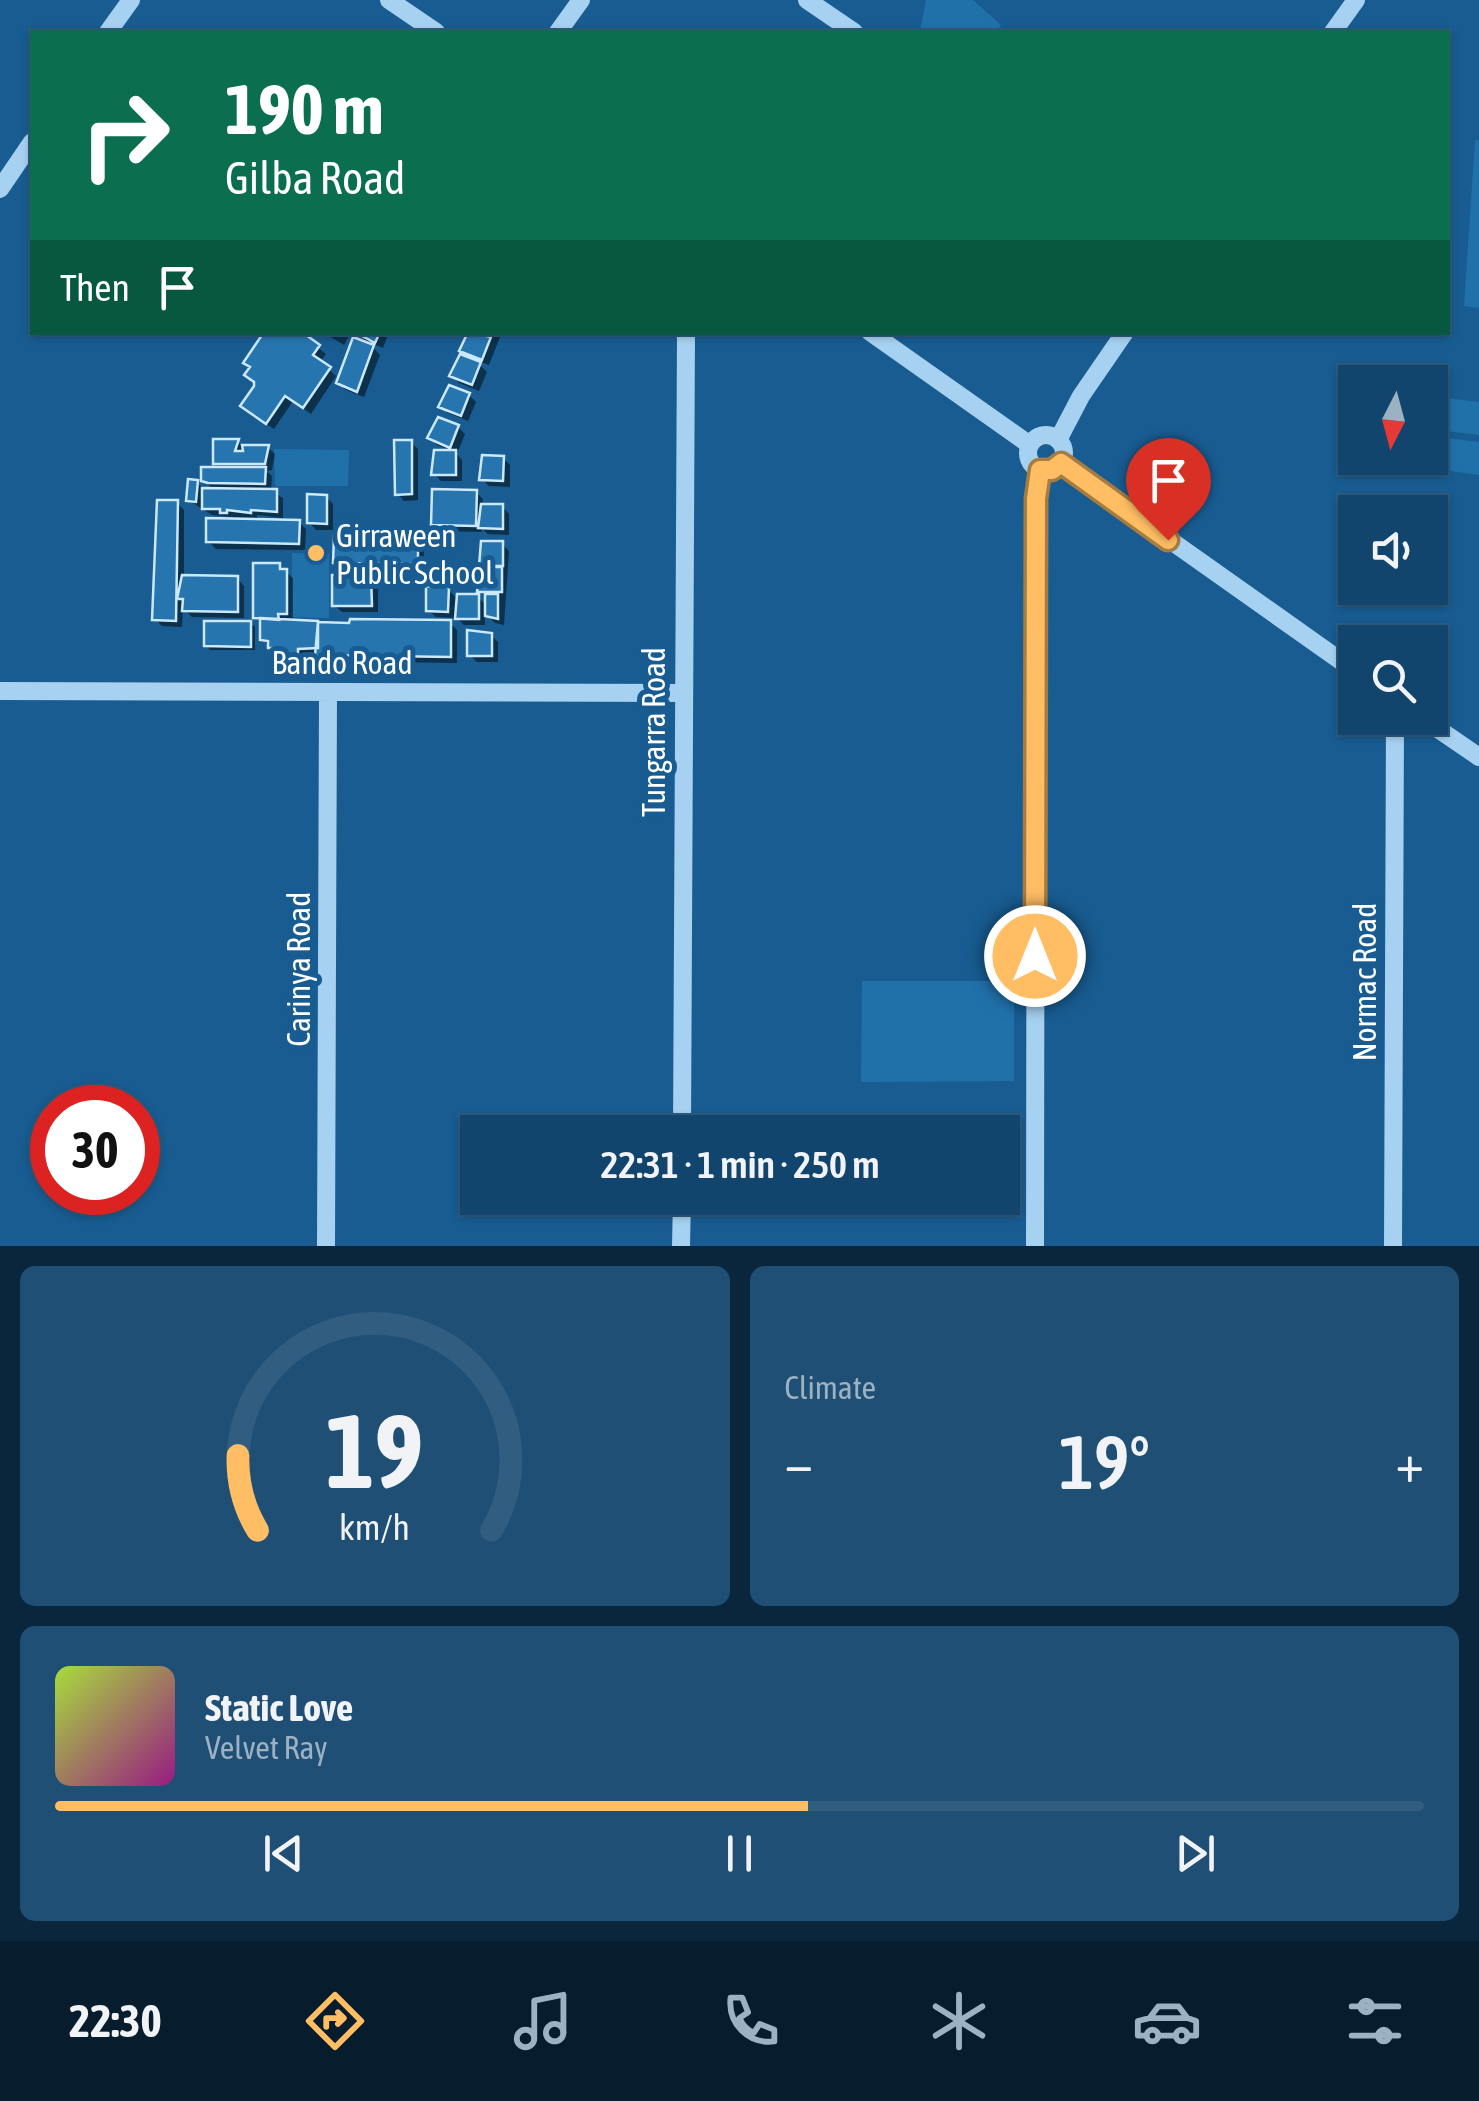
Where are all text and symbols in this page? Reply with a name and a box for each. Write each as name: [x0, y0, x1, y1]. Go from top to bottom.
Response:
text: 190 m: [225, 69, 384, 149]
icon: right: [60, 70, 190, 200]
text: Gilba Road: [225, 152, 405, 204]
icon: arrive: [150, 260, 205, 315]
text: Then: [60, 266, 130, 309]
north arrow: [1338, 365, 1448, 475]
map controls: [1338, 365, 1448, 735]
pin: [1126, 438, 1211, 541]
icon: arrive: [1141, 453, 1196, 508]
button: sound: [1338, 495, 1448, 605]
place label: Girraween Public School: [336, 517, 494, 591]
marker: Girraween Public School: [305, 542, 327, 564]
button: search: [1338, 625, 1448, 735]
street label: Bando Road: [271, 644, 413, 681]
street label: Tungarra Road: [635, 647, 672, 817]
street label: Carinya Road: [280, 892, 317, 1046]
street label: Normac Road: [1346, 903, 1383, 1061]
position arrow: [983, 904, 1087, 1008]
speed limit sign: 30: [30, 1085, 160, 1215]
text: 22:31 · 1 min · 250 m: [600, 1143, 880, 1186]
text: Climate: [785, 1369, 876, 1406]
text: 19: [326, 1391, 424, 1510]
text: 19°: [1059, 1419, 1150, 1505]
text: −: [785, 1431, 813, 1494]
text: +: [1395, 1431, 1424, 1494]
text: km/h: [339, 1507, 410, 1548]
text: Static Love: [205, 1686, 353, 1729]
text: Velvet Ray: [205, 1729, 327, 1766]
icon: previous: [256, 1826, 311, 1881]
icon: pause: [712, 1826, 767, 1881]
icon: next: [1168, 1826, 1223, 1881]
icon: directions: [300, 1986, 370, 2056]
icon: music: [508, 1986, 578, 2056]
icon: phone: [716, 1986, 786, 2056]
icon: climate: [924, 1986, 994, 2056]
icon: car: [1132, 1986, 1202, 2056]
icon: filters: [1340, 1986, 1410, 2056]
text: 22:30: [69, 1995, 162, 2047]

